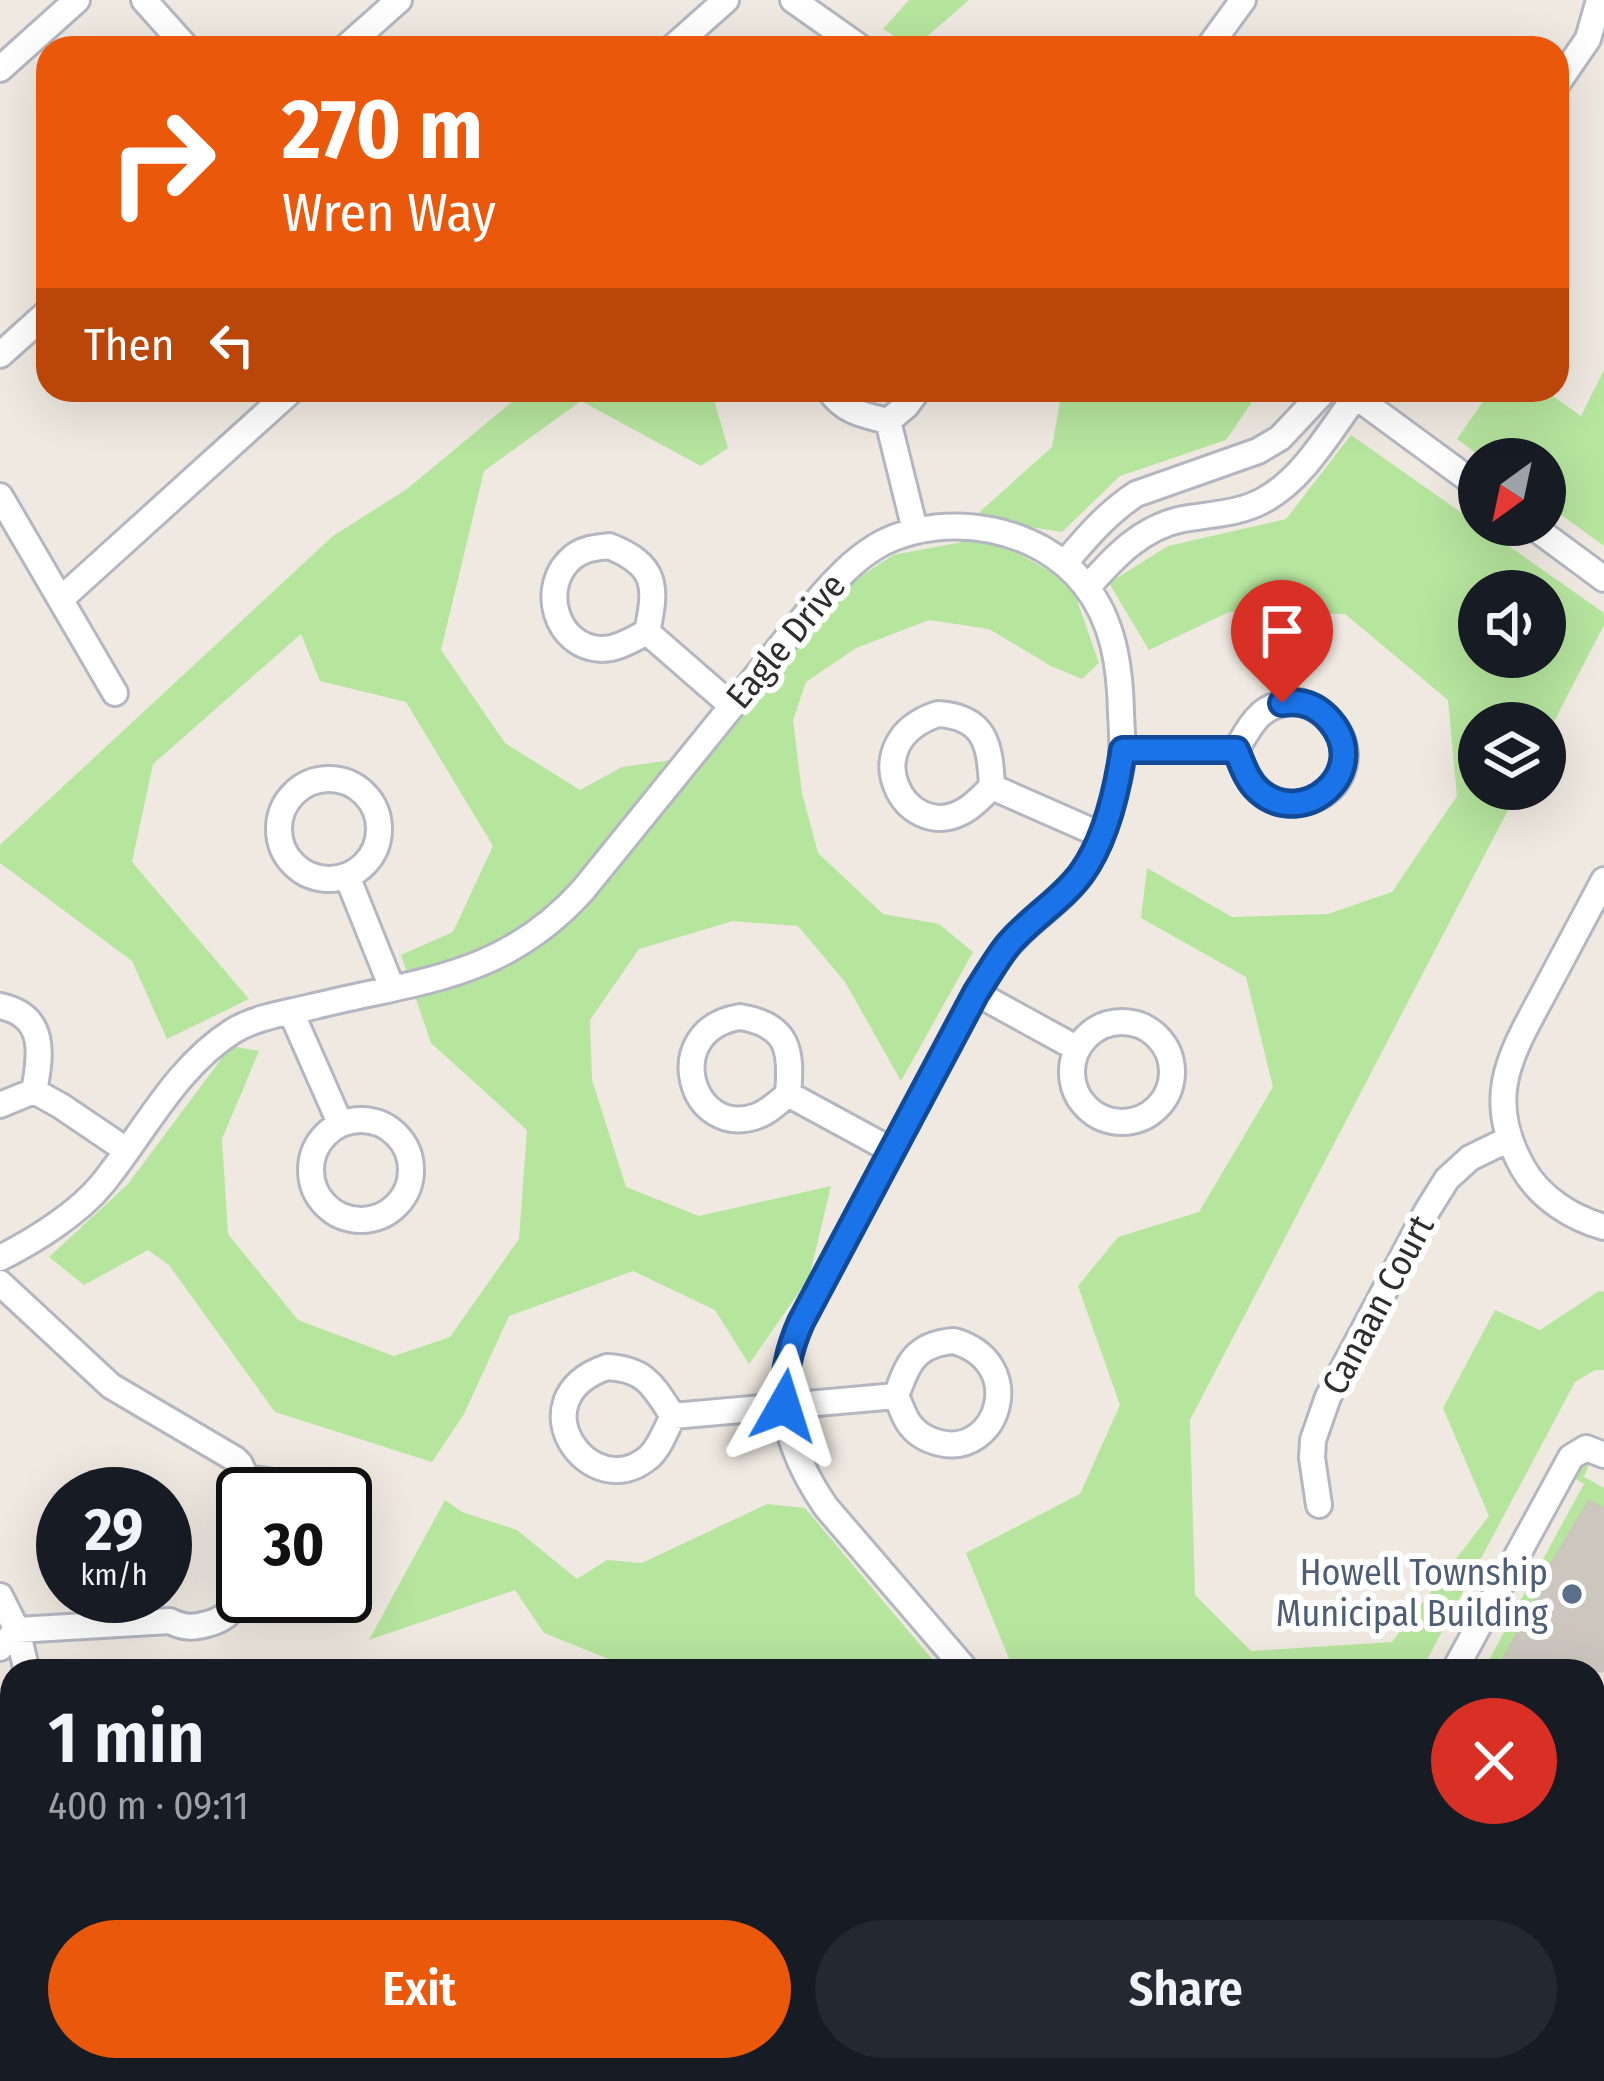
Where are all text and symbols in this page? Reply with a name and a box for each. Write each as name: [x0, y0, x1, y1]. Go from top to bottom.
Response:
text: 270 m: [282, 79, 483, 180]
icon: right: [84, 84, 240, 240]
text: Wren Way: [282, 181, 496, 245]
icon: left: [199, 312, 265, 378]
text: Then: [84, 318, 175, 372]
north arrow: [1458, 438, 1566, 546]
map controls: [1458, 438, 1566, 810]
street label: Eagle Drive: [717, 565, 855, 717]
button: sound: [1458, 570, 1566, 678]
pin: [1231, 580, 1333, 703]
icon: arrive: [1249, 598, 1315, 664]
button: layers: [1458, 702, 1566, 810]
street label: Canaan Court: [1312, 1208, 1444, 1402]
position arrow: [721, 1343, 847, 1469]
speed limit sign: 30: [216, 1467, 372, 1623]
text: 29: [85, 1494, 143, 1566]
place label: Howell Township Municipal Building: [1276, 1551, 1548, 1636]
text: km/h: [81, 1557, 147, 1593]
marker: Howell Township Municipal Building: [1559, 1581, 1585, 1607]
text: 1 min: [48, 1695, 205, 1781]
button: close: [1431, 1698, 1557, 1824]
text: 400 m · 09:11: [48, 1783, 249, 1829]
button: Exit: [48, 1920, 791, 2058]
button: Share: [815, 1920, 1557, 2058]

